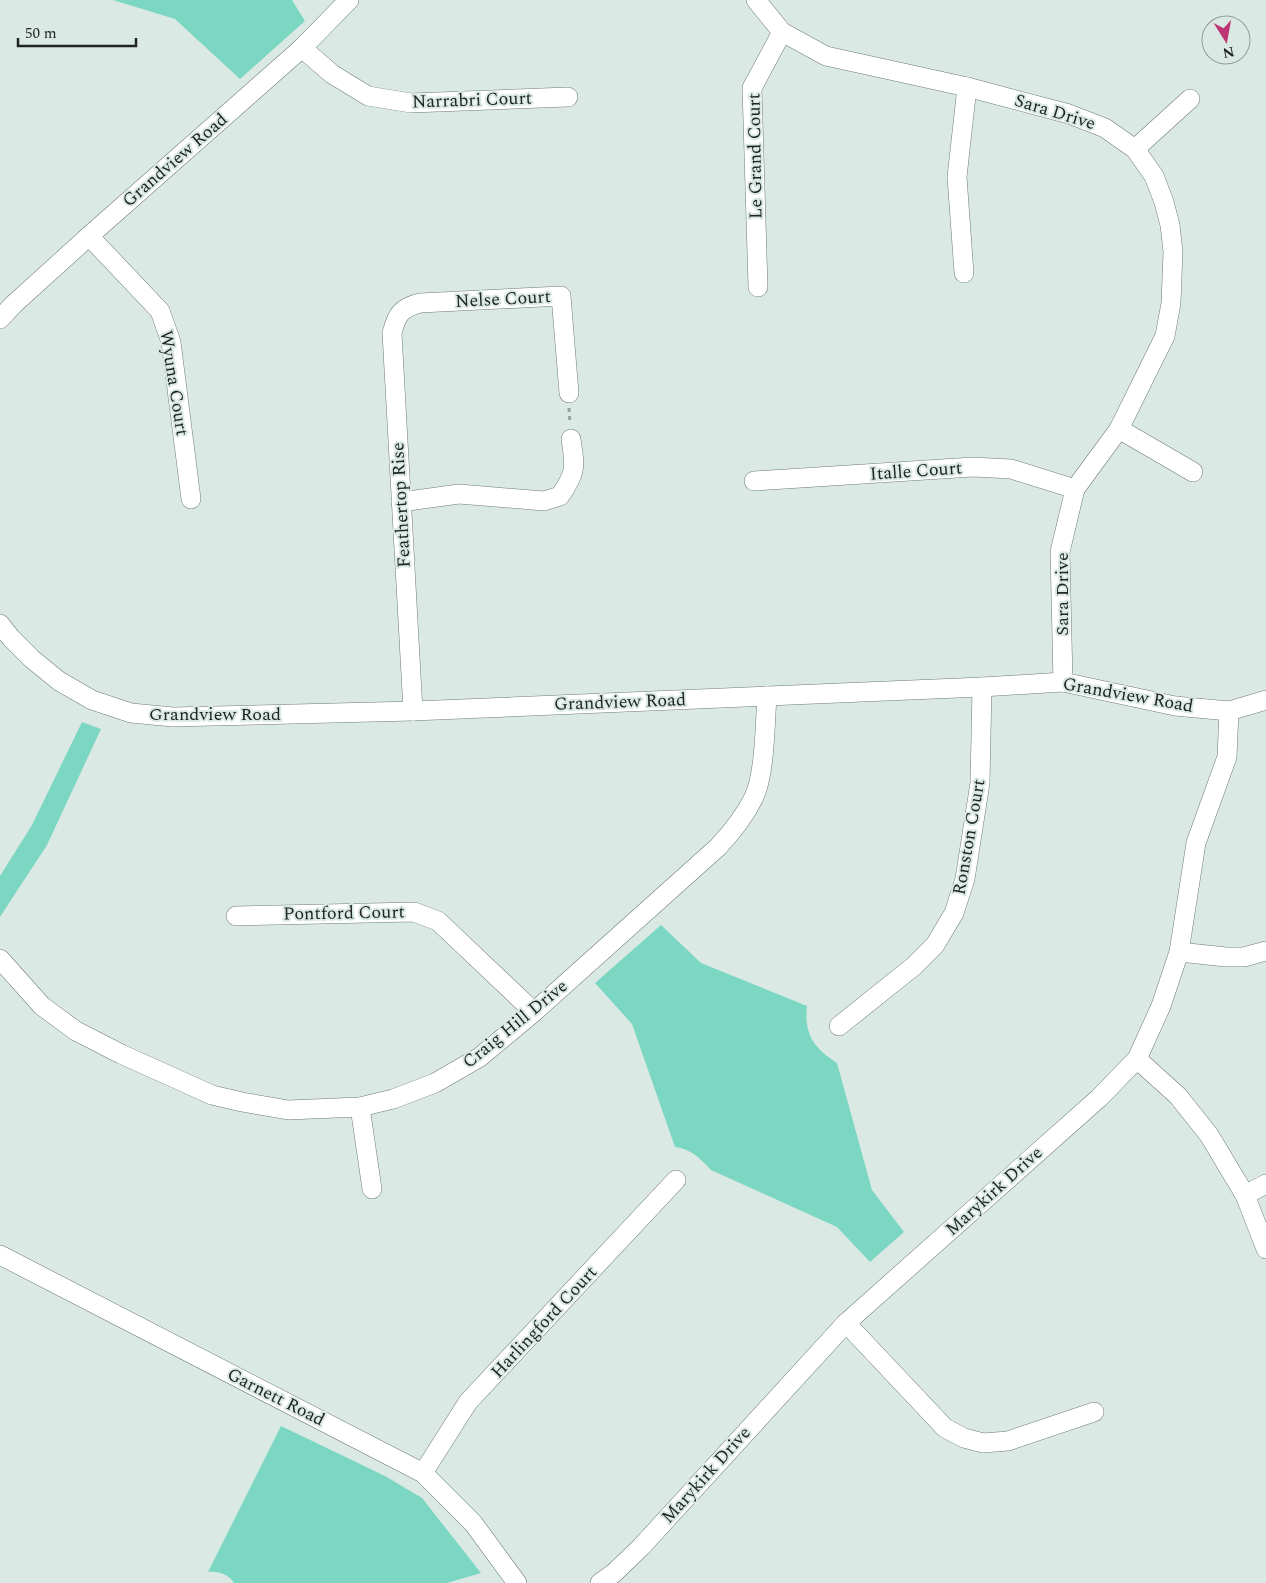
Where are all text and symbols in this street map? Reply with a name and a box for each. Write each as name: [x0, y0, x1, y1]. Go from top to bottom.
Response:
scale bar: [18, 15, 135, 47]
north arrow: [1201, 15, 1251, 65]
text: 50 m: [25, 22, 57, 45]
text: N: [1221, 41, 1236, 64]
street label: Narrabri Court: [412, 84, 532, 116]
street label: Sara Drive: [1011, 87, 1099, 137]
street label: Le Grand Court: [740, 93, 770, 219]
street label: Grandview Road: [116, 106, 234, 214]
street label: Nelse Court: [454, 283, 552, 315]
street label: Wyuna Court: [152, 328, 196, 438]
street label: Feathertop Rise: [384, 442, 418, 568]
street label: Italle Court: [869, 454, 963, 488]
street label: Sara Drive: [1049, 552, 1076, 636]
street label: Grandview Road: [1061, 670, 1195, 720]
street label: Grandview Road: [554, 686, 686, 718]
street label: Grandview Road: [149, 701, 281, 728]
street label: Ronston Court: [946, 777, 992, 897]
street label: Pontford Court: [283, 898, 405, 928]
street label: Craig Hill Drive: [457, 973, 573, 1075]
street label: Marykirk Drive: [939, 1140, 1049, 1242]
street label: Harlingford Court: [485, 1260, 603, 1384]
street label: Garnett Road: [222, 1361, 330, 1433]
street label: Marykirk Drive: [655, 1420, 757, 1530]

